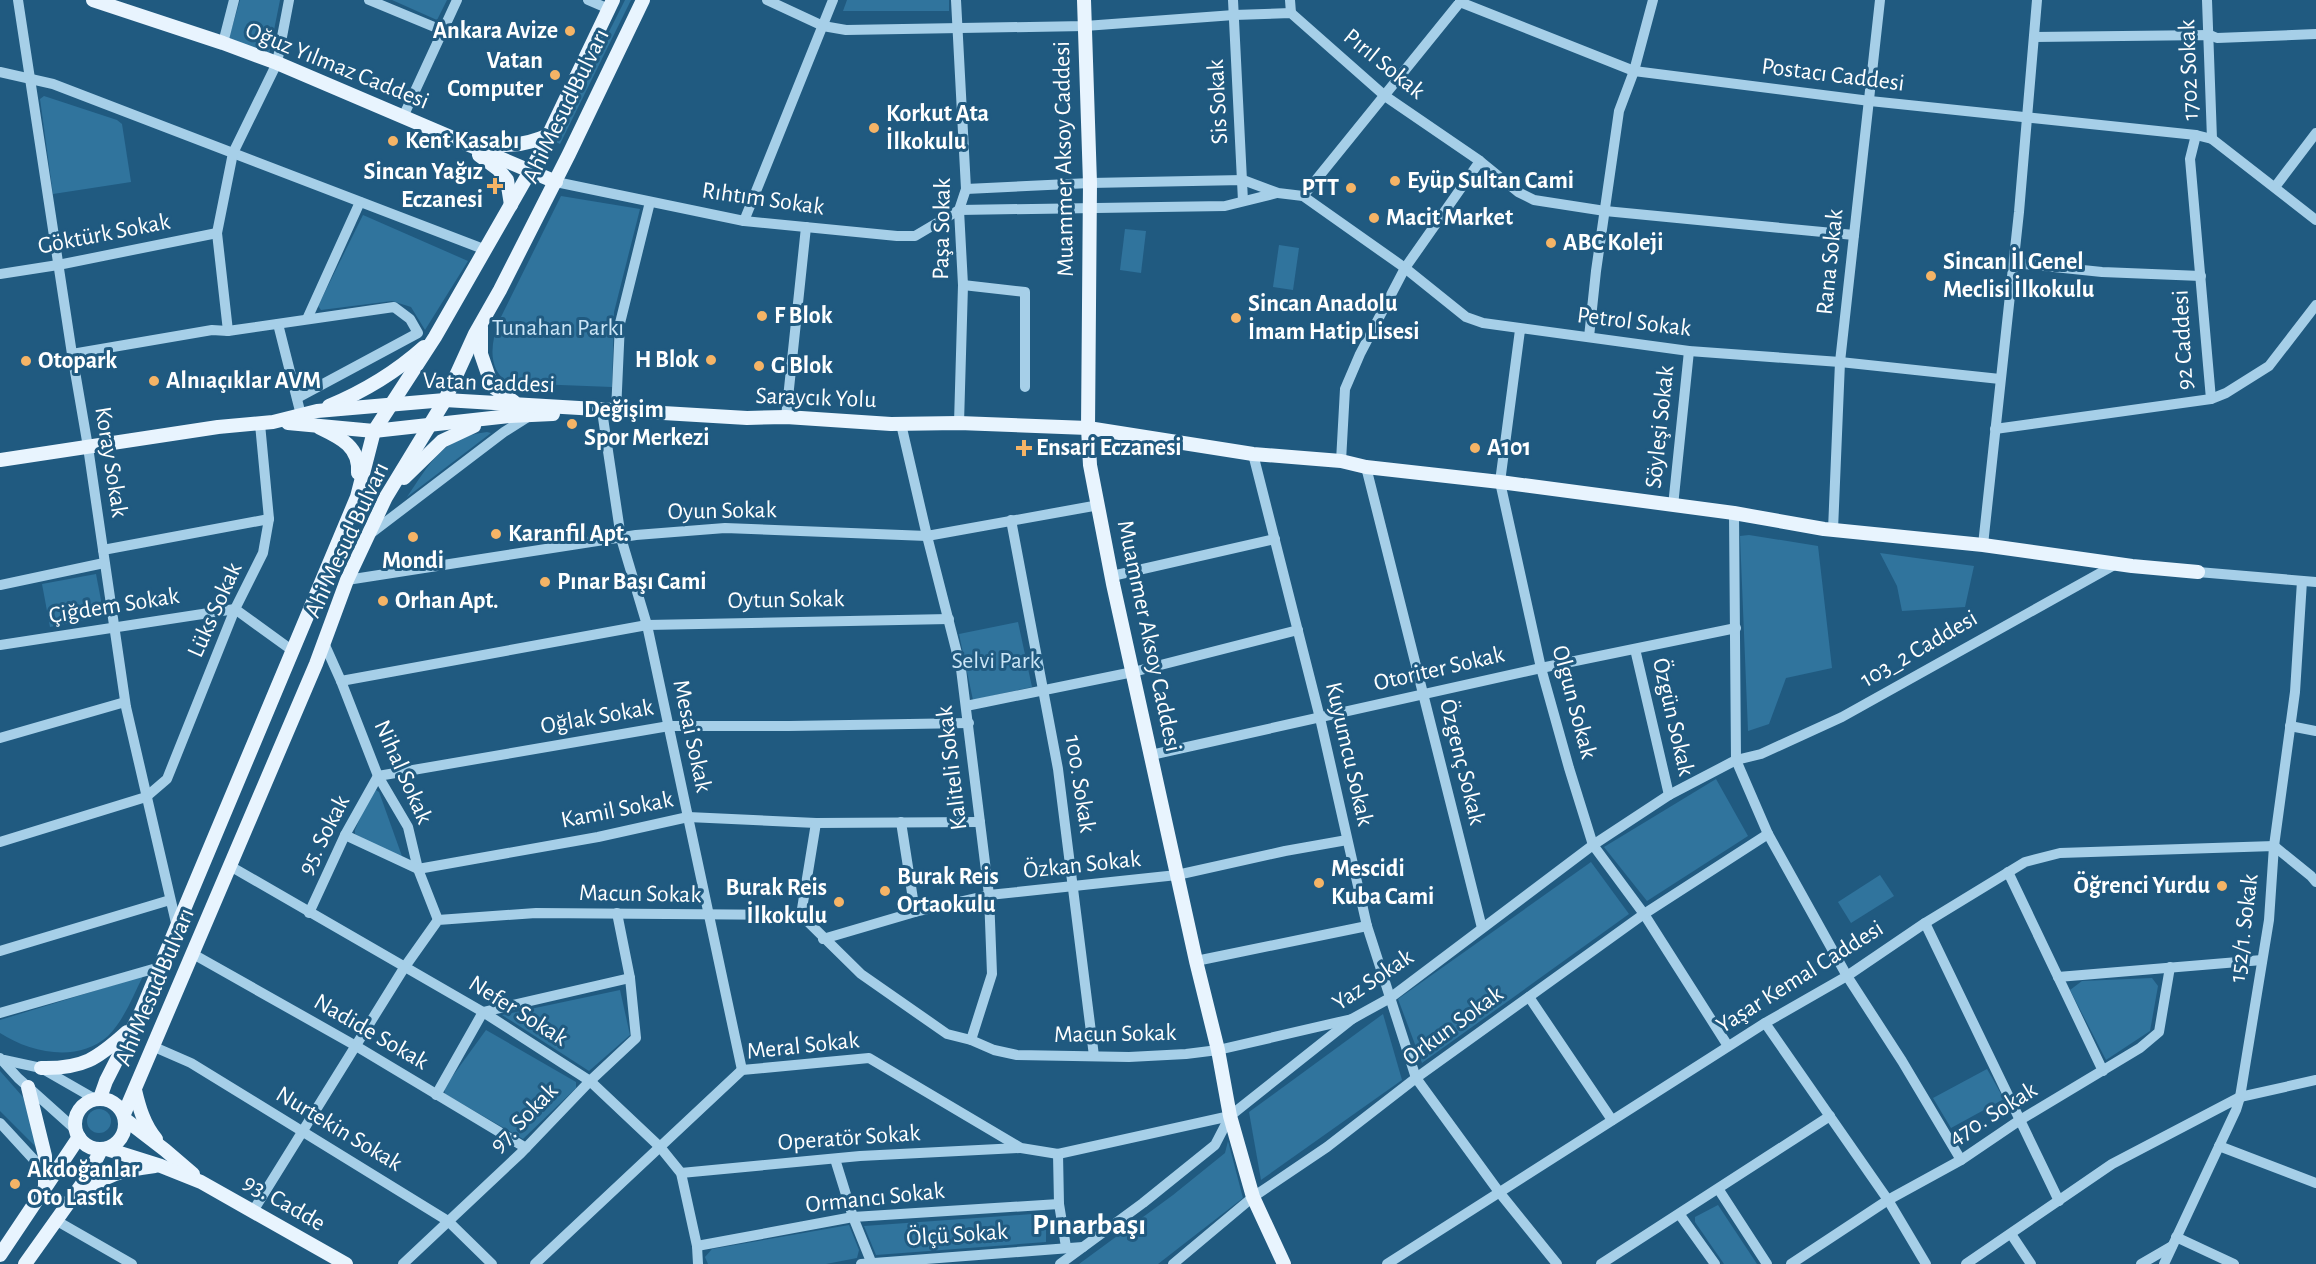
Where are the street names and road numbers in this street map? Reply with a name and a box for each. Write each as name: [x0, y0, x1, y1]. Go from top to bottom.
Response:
street label: Oğuz Yılmaz Caddesi: [242, 18, 432, 114]
street label: 1702 Sokak: [2175, 19, 2203, 121]
street label: Pırıl Sokak: [1339, 24, 1429, 104]
street label: Ahi Mesud Bulvarı: [518, 25, 614, 187]
street label: Muammer Aksoy Caddesi: [1050, 41, 1078, 277]
street label: Postacı Caddesi: [1760, 54, 1906, 96]
street label: Sis Sokak: [1204, 59, 1232, 145]
street label: Paşa Sokak: [929, 178, 955, 280]
street label: Rıhtım Sokak: [700, 179, 826, 219]
street label: Rana Sokak: [1813, 208, 1847, 316]
street label: Göktürk Sokak: [36, 209, 172, 259]
street label: 92 Caddesi: [2168, 289, 2198, 391]
street label: Petrol Sokak: [1576, 303, 1692, 341]
street label: Söyleşi Sokak: [1642, 364, 1678, 490]
street label: Vatan Caddesi: [422, 369, 556, 397]
street label: Saraycık Yolu: [755, 384, 877, 412]
street label: Koray Sokak: [90, 405, 132, 519]
street label: Ahi Mesud Bulvarı: [301, 459, 393, 621]
street label: Oyun Sokak: [667, 498, 777, 524]
street label: Muammer Aksoy Caddesi: [1113, 518, 1185, 754]
street label: Lüks Sokak: [183, 559, 247, 661]
street label: Çiğdem Sokak: [47, 584, 181, 628]
street label: Oytun Sokak: [727, 587, 845, 613]
street label: 103_2 Caddesi: [1856, 606, 1982, 692]
street label: Otoriter Sokak: [1372, 642, 1506, 696]
street label: Olgun Sokak: [1547, 643, 1601, 761]
street label: Özgün Sokak: [1648, 655, 1699, 778]
street label: Mesai Sokak: [668, 678, 716, 794]
street label: Kuyumcu Sokak: [1321, 680, 1377, 828]
street label: Oğlak Sokak: [539, 695, 655, 739]
street label: Özgenç Sokak: [1435, 696, 1490, 827]
street label: Kaliteli Sokak: [932, 704, 972, 831]
street label: Nihal Sokak: [370, 717, 437, 828]
street label: 100. Sokak: [1060, 734, 1100, 834]
street label: Kamil Sokak: [559, 787, 675, 833]
street label: 95. Sokak: [294, 791, 354, 879]
street label: Özkan Sokak: [1022, 846, 1142, 883]
street label: 152/1. Sokak: [2225, 872, 2263, 984]
street label: Macun Sokak: [579, 881, 701, 907]
street label: Ahi Mesud Bulvarı: [111, 905, 199, 1069]
street label: Yaşar Kemal Caddesi: [1712, 916, 1888, 1038]
street label: Yaz Sokak: [1328, 945, 1418, 1015]
street label: Nefer Sokak: [464, 971, 572, 1051]
street label: Orkun Sokak: [1398, 982, 1508, 1070]
street label: Nadide Sokak: [310, 990, 432, 1074]
street label: Macun Sokak: [1054, 1021, 1176, 1047]
street label: Meral Sokak: [745, 1028, 861, 1064]
street label: 470. Sokak: [1945, 1078, 2041, 1150]
street label: 97. Sokak: [486, 1079, 562, 1157]
street label: Nurtekin Sokak: [272, 1082, 406, 1176]
street label: Operatör Sokak: [777, 1121, 921, 1155]
street label: 93. Cadde: [239, 1170, 329, 1236]
street label: Ormancı Sokak: [804, 1179, 946, 1217]
street label: Ölçü Sokak: [905, 1218, 1009, 1251]

